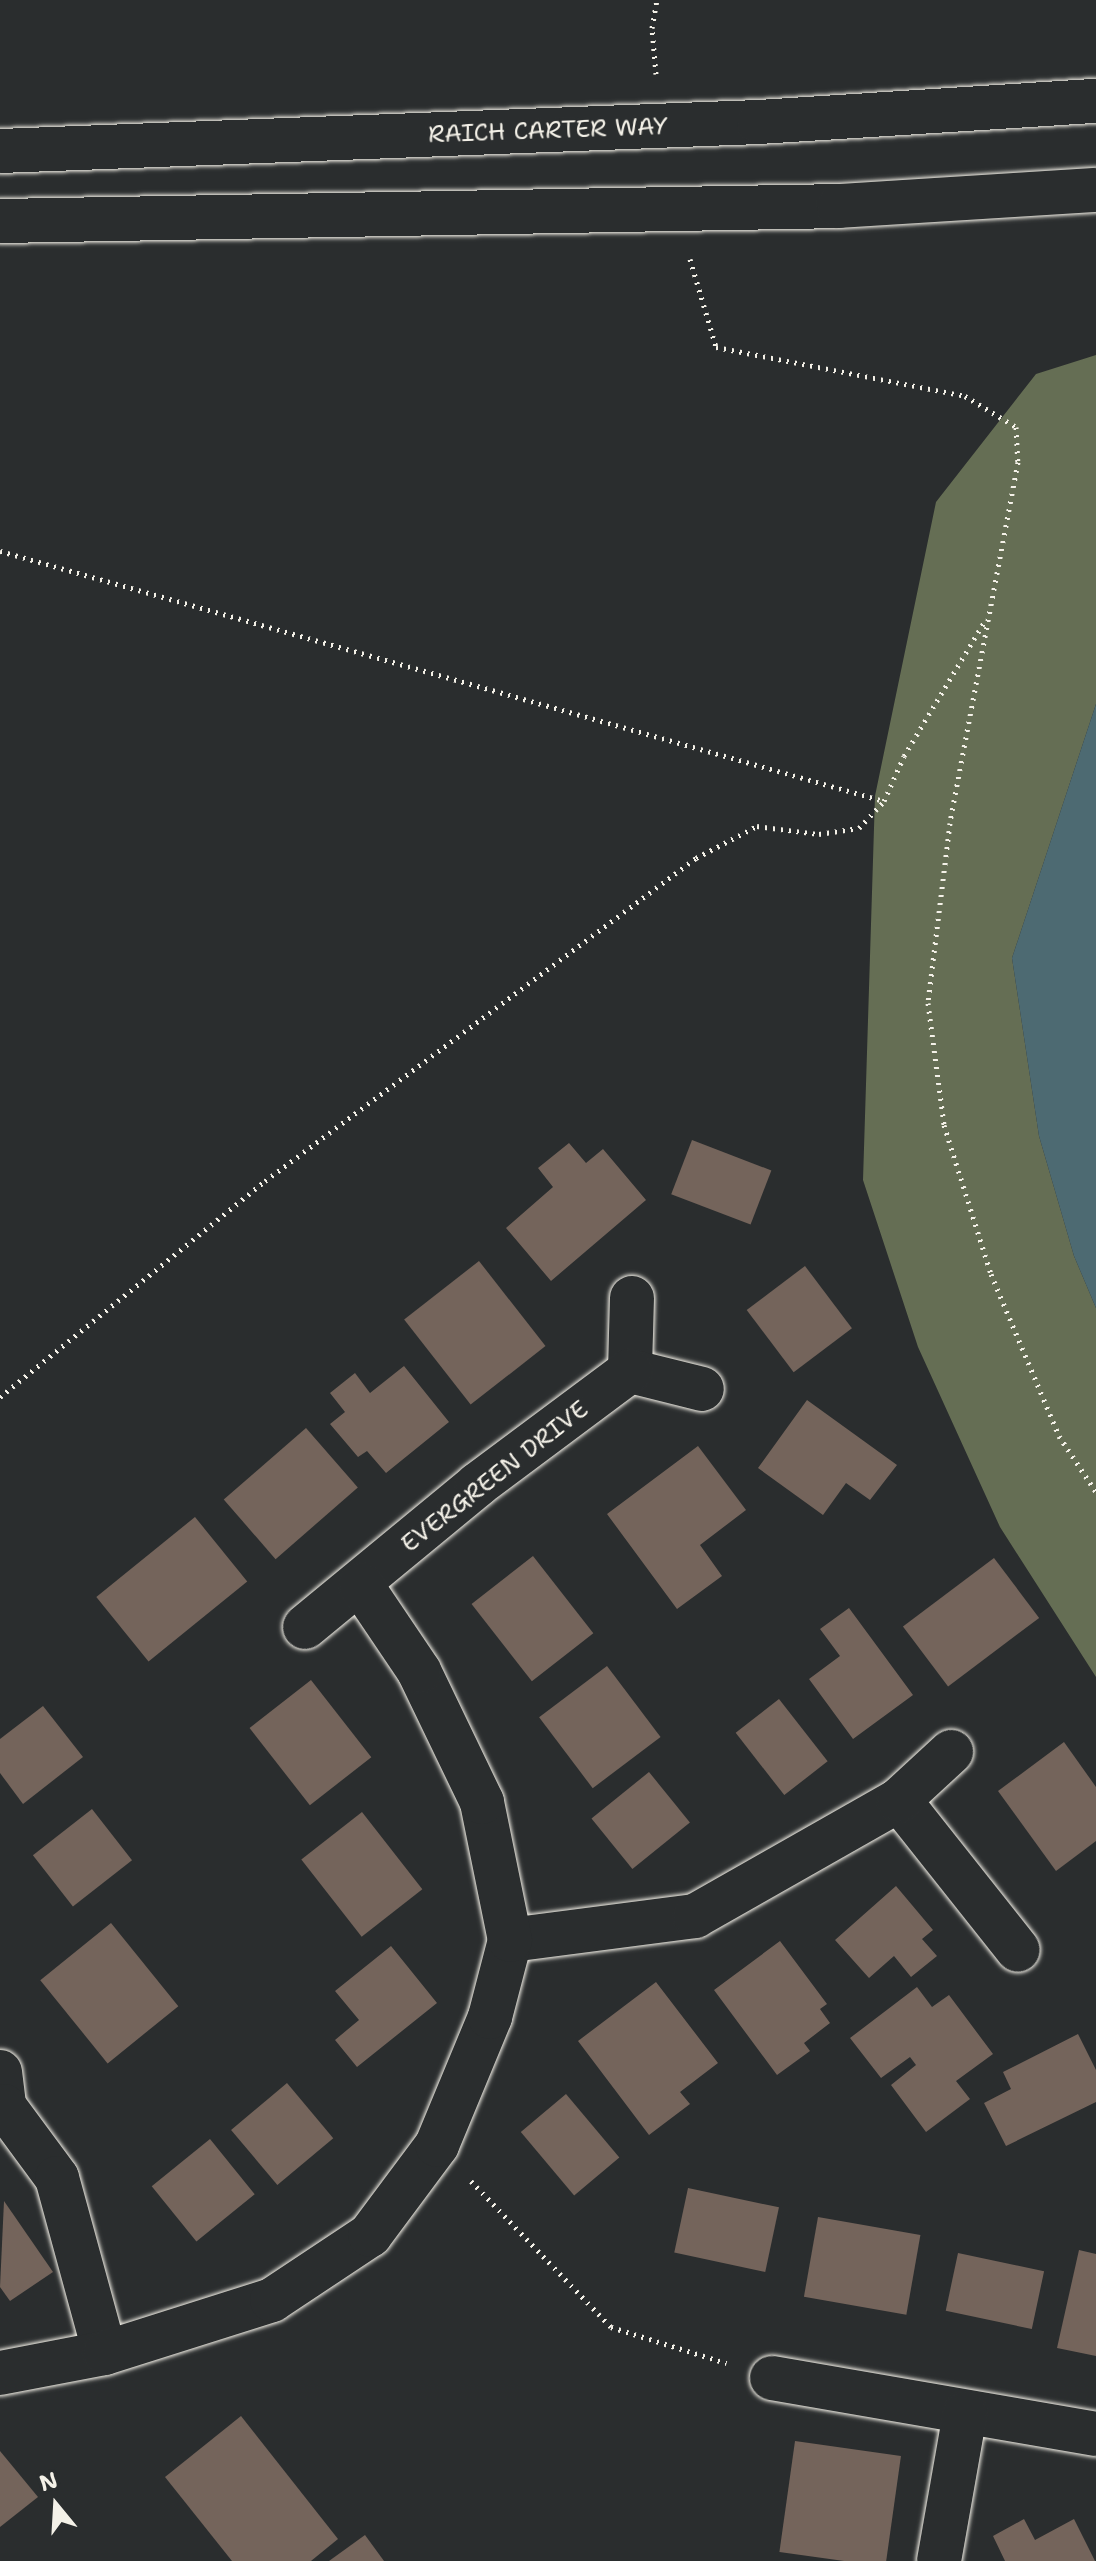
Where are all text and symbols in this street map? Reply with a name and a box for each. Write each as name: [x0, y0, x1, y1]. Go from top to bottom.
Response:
street label: RAICH CARTER WAY: [428, 112, 668, 150]
street label: EVERGREEN DRIVE: [396, 1395, 594, 1559]
north arrow: [16, 2465, 96, 2545]
text: N: [36, 2465, 61, 2498]

